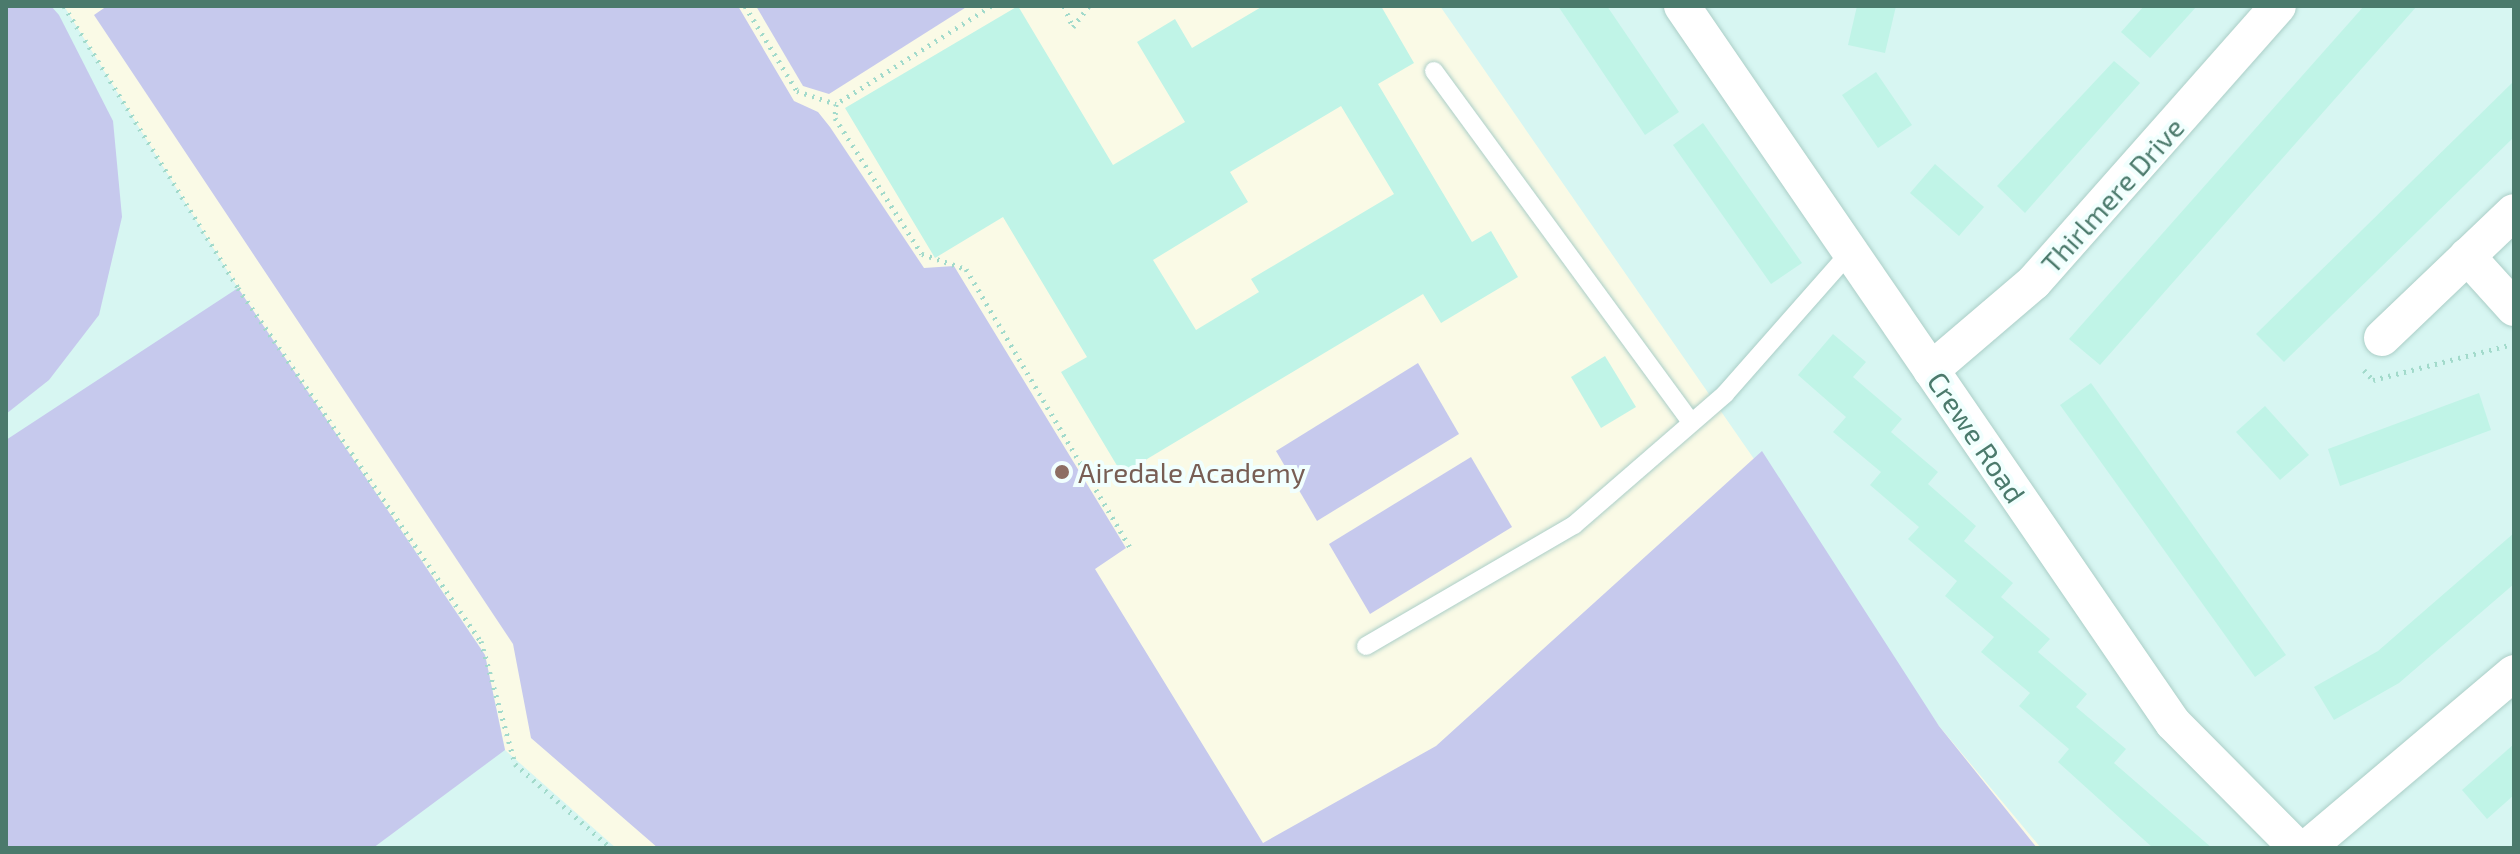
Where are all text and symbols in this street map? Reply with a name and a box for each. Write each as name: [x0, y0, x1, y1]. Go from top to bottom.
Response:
street label: Thirlmere Drive: [2034, 110, 2190, 280]
street label: Crewe Road: [1921, 365, 2033, 509]
place label: Airedale Academy: [1078, 455, 1306, 489]
marker: Airedale Academy: [1053, 463, 1071, 481]

